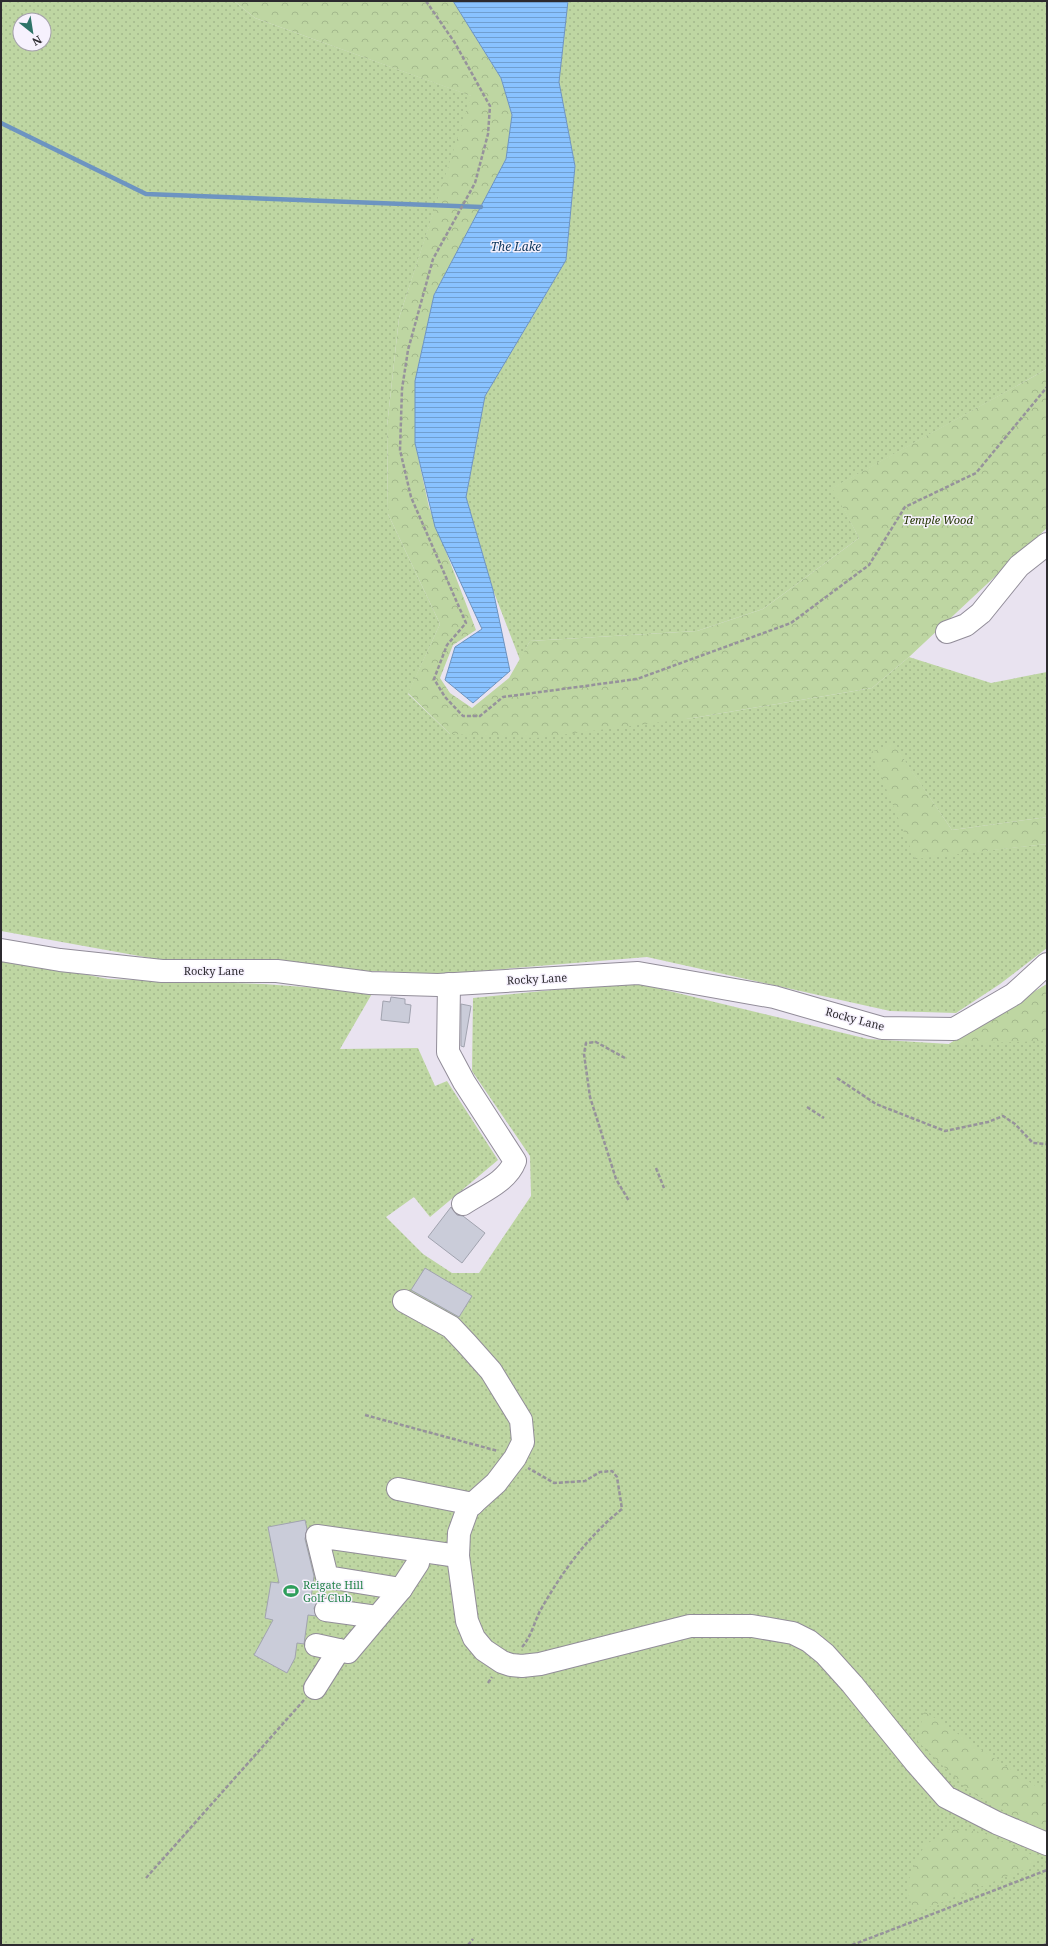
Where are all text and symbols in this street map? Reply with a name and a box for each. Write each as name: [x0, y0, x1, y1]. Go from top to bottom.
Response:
north arrow: [12, 12, 52, 52]
text: N: [29, 32, 45, 50]
water label: The Lake: [491, 238, 541, 255]
park label: Temple Wood: [903, 512, 973, 527]
street label: Rocky Lane: [184, 963, 244, 978]
street label: Rocky Lane: [506, 969, 568, 988]
street label: Rocky Lane: [824, 1003, 886, 1034]
place label: Reigate Hill Golf Club: [303, 1577, 364, 1605]
sports icon: Reigate Hill Golf Club: [282, 1582, 300, 1600]

